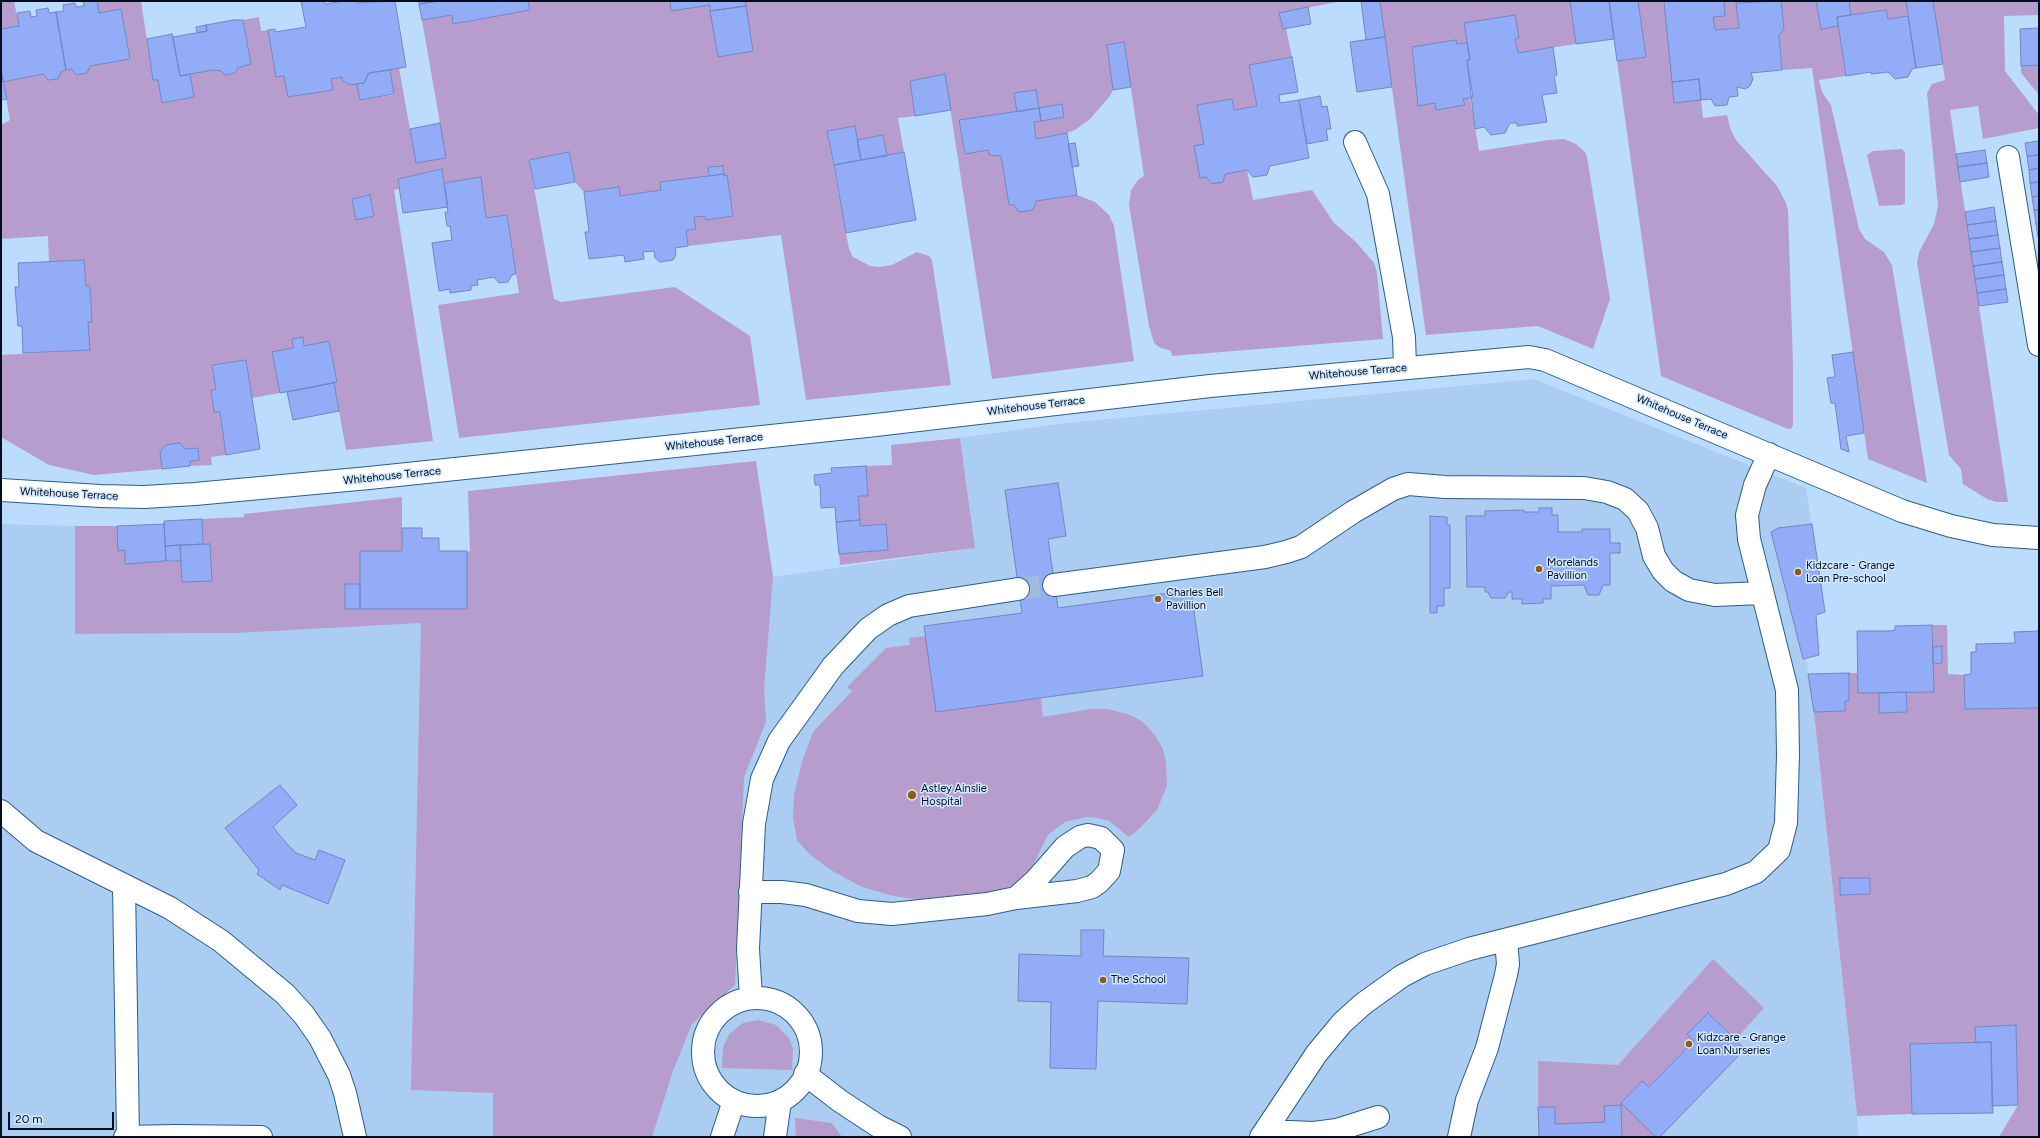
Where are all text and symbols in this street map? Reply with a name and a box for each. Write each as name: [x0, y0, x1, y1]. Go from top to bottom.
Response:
street label: Whitehouse Terrace: [1308, 361, 1408, 383]
street label: Whitehouse Terrace: [1634, 392, 1730, 442]
street label: Whitehouse Terrace: [986, 393, 1086, 419]
street label: Whitehouse Terrace: [664, 430, 764, 454]
street label: Whitehouse Terrace: [342, 464, 442, 488]
street label: Whitehouse Terrace: [20, 485, 118, 503]
place label: Morelands Pavillion: [1547, 556, 1598, 582]
place label: Kidzcare - Grange Loan Pre-school: [1806, 559, 1895, 585]
marker: Morelands Pavillion: [1534, 564, 1544, 574]
marker: Kidzcare - Grange Loan Pre-school: [1793, 567, 1803, 577]
place label: Charles Bell Pavillion: [1166, 586, 1223, 612]
marker: Charles Bell Pavillion: [1153, 594, 1163, 604]
place label: Astley Ainslie Hospital: [921, 782, 987, 808]
marker: Astley Ainslie Hospital: [906, 789, 918, 801]
place label: The School: [1111, 973, 1166, 987]
marker: The School: [1098, 975, 1108, 985]
place label: Kidzcare - Grange Loan Nurseries: [1697, 1031, 1786, 1057]
marker: Kidzcare - Grange Loan Nurseries: [1684, 1039, 1694, 1049]
scale bar: [10, 1104, 116, 1130]
text: 20 m: [15, 1112, 43, 1126]

